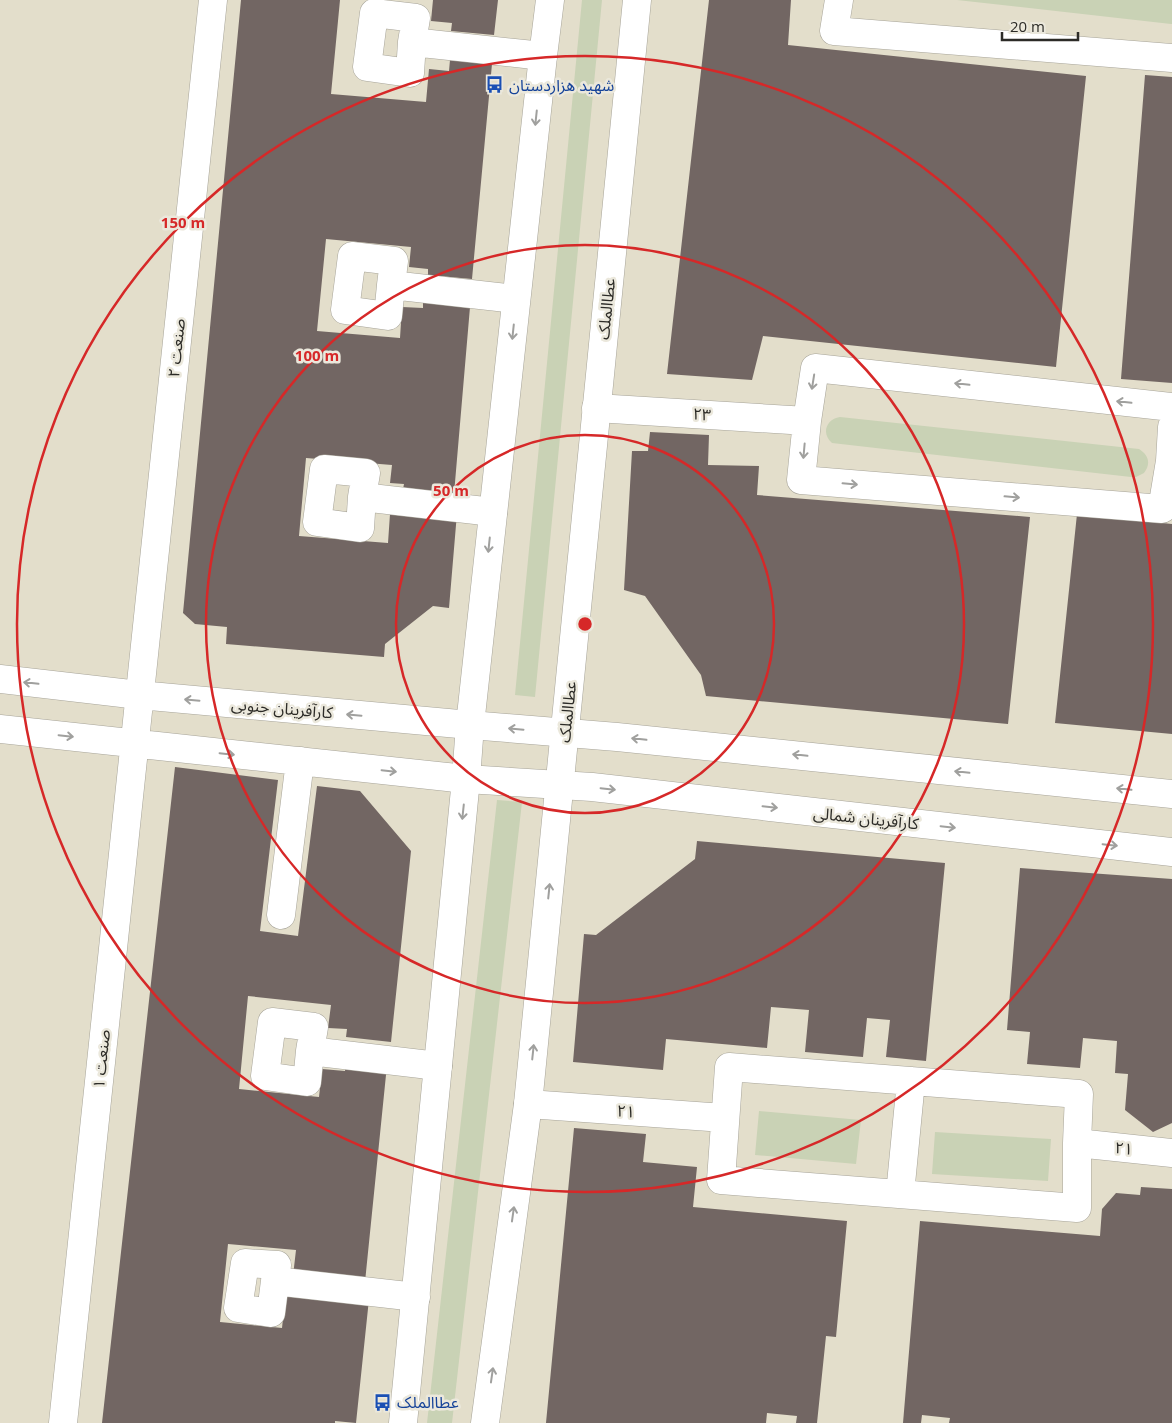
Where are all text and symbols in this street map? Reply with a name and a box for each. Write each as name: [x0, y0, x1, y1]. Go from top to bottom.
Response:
scale bar: [1002, 10, 1078, 42]
text: 20 m: [1010, 16, 1045, 36]
place label: شهید هزاردستان: [509, 74, 614, 96]
bus stop icon: شهید هزاردستان: [485, 75, 505, 95]
one-way arrow: [531, 110, 541, 126]
text: 150 m: [161, 212, 205, 232]
street label: عطاالملک: [592, 277, 620, 341]
street label: صنعت ۲: [162, 317, 190, 379]
one-way arrow: [508, 323, 518, 339]
text: 100 m: [295, 345, 339, 365]
one-way arrow: [807, 374, 817, 390]
one-way arrow: [954, 379, 970, 389]
one-way arrow: [1116, 397, 1132, 407]
street label: ۲۳: [692, 402, 712, 426]
one-way arrow: [799, 442, 809, 458]
text: 50 m: [433, 480, 469, 500]
one-way arrow: [842, 480, 858, 489]
one-way arrow: [1004, 492, 1020, 502]
one-way arrow: [485, 537, 494, 553]
centre of rings: [576, 615, 594, 633]
one-way arrow: [23, 678, 39, 688]
street label: عطاالملک: [553, 680, 581, 744]
street label: کارآفرینان جنوبی: [230, 693, 334, 723]
one-way arrow: [185, 695, 201, 705]
one-way arrow: [346, 710, 362, 720]
one-way arrow: [508, 724, 524, 734]
one-way arrow: [58, 731, 74, 741]
one-way arrow: [631, 734, 647, 744]
one-way arrow: [219, 749, 235, 759]
one-way arrow: [793, 751, 809, 760]
one-way arrow: [381, 766, 397, 776]
one-way arrow: [954, 767, 970, 777]
one-way arrow: [600, 784, 616, 794]
one-way arrow: [1116, 784, 1132, 794]
one-way arrow: [761, 802, 777, 812]
street label: کارآفرینان شمالی: [812, 802, 920, 835]
one-way arrow: [458, 803, 468, 819]
one-way arrow: [940, 822, 956, 832]
one-way arrow: [1102, 840, 1118, 850]
one-way arrow: [544, 883, 554, 899]
street label: صنعت ۱: [87, 1028, 115, 1090]
one-way arrow: [528, 1045, 538, 1061]
street label: ۲۱: [616, 1099, 636, 1123]
street label: ۲۱: [1114, 1136, 1134, 1160]
one-way arrow: [508, 1206, 518, 1222]
one-way arrow: [487, 1367, 497, 1383]
place label: عطاالملک: [397, 1391, 459, 1413]
bus stop icon: عطاالملک: [373, 1392, 393, 1412]

